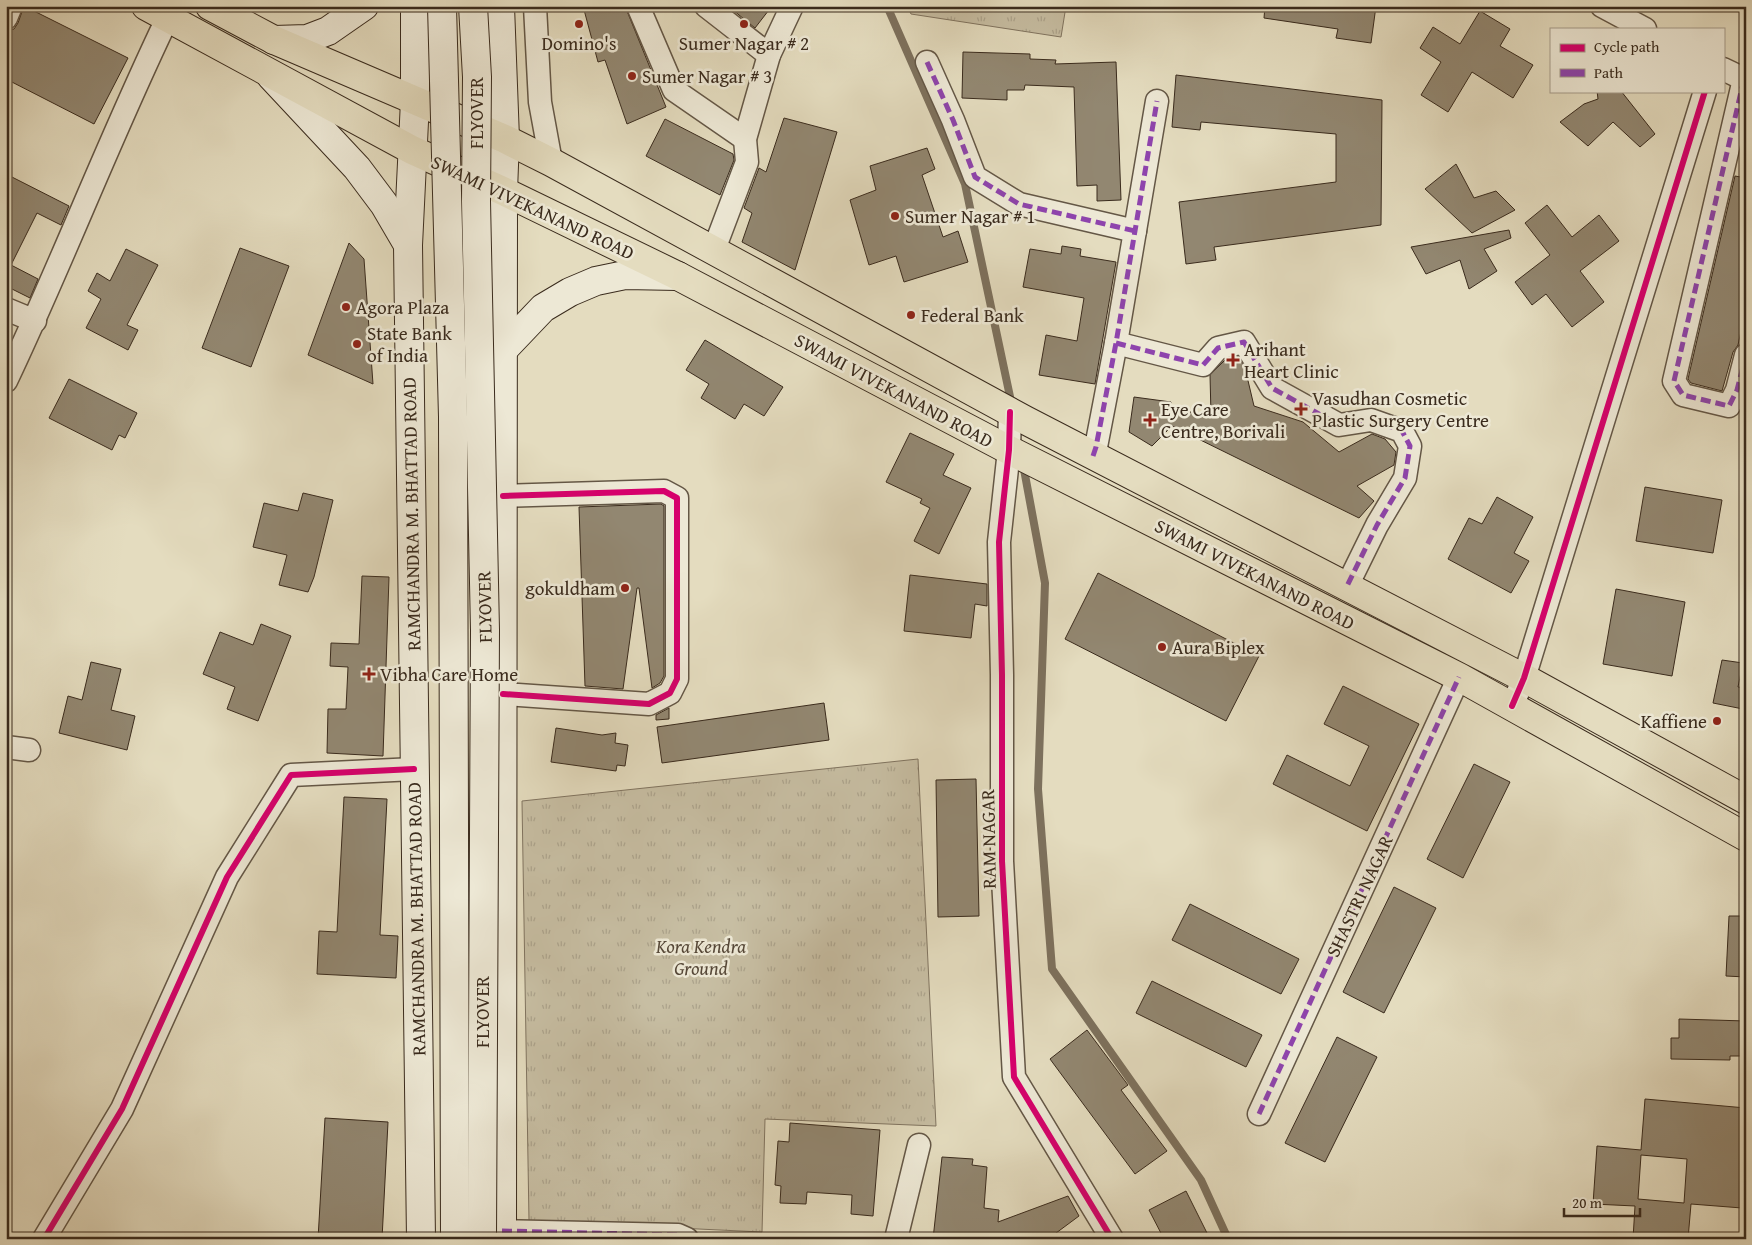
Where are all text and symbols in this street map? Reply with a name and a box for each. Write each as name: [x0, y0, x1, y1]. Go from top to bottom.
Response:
marker: Domino's: [573, 18, 585, 30]
marker: Sumer Nagar # 2: [738, 18, 750, 30]
legend: [1550, 28, 1724, 92]
place label: Domino's: [542, 29, 616, 57]
place label: Sumer Nagar # 2: [679, 29, 809, 57]
text: Cycle path: [1594, 36, 1660, 57]
place label: Sumer Nagar # 3: [642, 62, 772, 90]
text: Path: [1594, 62, 1623, 83]
marker: Sumer Nagar # 3: [626, 70, 638, 82]
street label: FLYOVER: [462, 77, 490, 149]
street label: SWAMI VIVEKANAND ROAD: [427, 148, 639, 266]
place label: Sumer Nagar # 1: [905, 202, 1035, 230]
marker: Sumer Nagar # 1: [889, 210, 901, 222]
place label: Agora Plaza: [356, 293, 449, 321]
marker: Agora Plaza: [340, 301, 352, 313]
place label: Federal Bank: [921, 301, 1024, 329]
marker: Federal Bank: [905, 309, 917, 321]
place label: State Bank of India: [367, 319, 452, 369]
street label: SWAMI VIVEKANAND ROAD: [790, 326, 998, 454]
place label: Arihant Heart Clinic: [1244, 335, 1339, 385]
marker: State Bank of India: [351, 338, 363, 350]
marker: Arihant Heart Clinic: [1226, 353, 1240, 367]
street label: RAMCHANDRA M. BHATTAD ROAD: [395, 377, 427, 651]
place label: Vasudhan Cosmetic Plastic Surgery Centre: [1312, 384, 1489, 434]
place label: Eye Care Centre, Borivali: [1161, 395, 1285, 445]
marker: Vasudhan Cosmetic Plastic Surgery Centre: [1294, 402, 1308, 416]
marker: Eye Care Centre, Borivali: [1143, 413, 1157, 427]
street label: SWAMI VIVEKANAND ROAD: [1150, 511, 1360, 637]
street label: FLYOVER: [469, 571, 499, 643]
place label: gokuldham: [525, 574, 615, 602]
marker: gokuldham: [619, 582, 631, 594]
place label: Aura Biplex: [1172, 633, 1265, 661]
marker: Aura Biplex: [1156, 641, 1168, 653]
place label: Vibha Care Home: [380, 660, 518, 688]
marker: Vibha Care Home: [362, 667, 376, 681]
place label: Kaffiene: [1641, 707, 1707, 735]
marker: Kaffiene: [1711, 715, 1723, 727]
street label: RAMCHANDRA M. BHATTAD ROAD: [400, 782, 432, 1056]
street label: RAM NAGAR: [973, 789, 1003, 889]
street label: SHASTRI NAGAR: [1318, 830, 1400, 962]
park label: Kora Kendra Ground: [655, 932, 746, 982]
street label: FLYOVER: [468, 976, 496, 1048]
scale bar: [1564, 1185, 1641, 1217]
text: 20 m: [1572, 1192, 1603, 1213]

